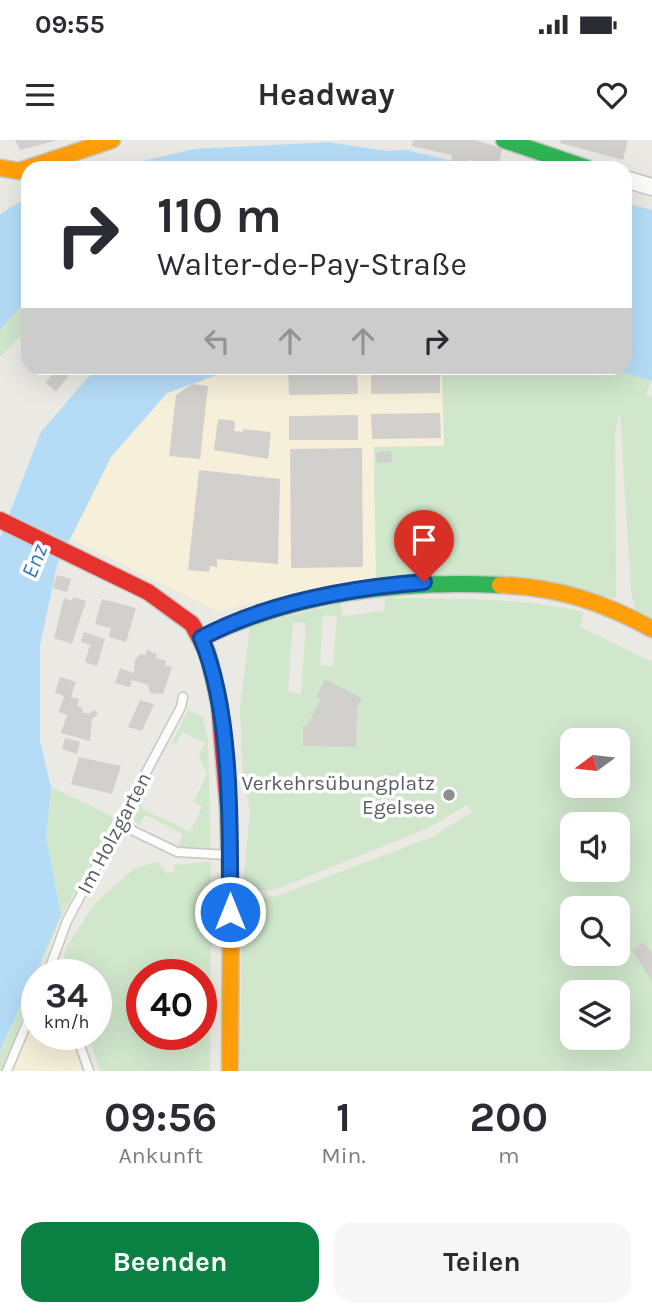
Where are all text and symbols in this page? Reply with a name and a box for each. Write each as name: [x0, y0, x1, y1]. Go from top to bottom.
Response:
text: 09:55: [35, 9, 105, 40]
icon: menu: [21, 76, 59, 114]
text: Headway: [258, 76, 395, 113]
icon: heart: [593, 76, 631, 114]
text: 110 m: [157, 187, 282, 244]
icon: right: [42, 189, 133, 280]
text: Walter-de-Pay-Straße: [157, 246, 467, 283]
icon: left: [198, 322, 236, 360]
icon: ahead: [271, 322, 309, 360]
icon: ahead: [344, 322, 382, 360]
icon: right: [417, 322, 455, 360]
pin: [394, 510, 454, 582]
icon: arrive: [405, 521, 443, 559]
water label: Enz: [16, 540, 53, 582]
north arrow: [560, 728, 630, 798]
map controls: [560, 728, 630, 1050]
street label: Im Holzgarten: [72, 768, 156, 898]
place label: Verkehrsübungplatz Egelsee: [242, 771, 435, 819]
marker: Verkehrsübungplatz Egelsee: [441, 787, 457, 803]
button: sound: [560, 812, 630, 882]
position arrow: [193, 875, 267, 949]
button: search: [560, 896, 630, 966]
speed limit sign: 40: [126, 959, 217, 1050]
text: 34: [45, 975, 88, 1016]
button: layers: [560, 980, 630, 1050]
text: km/h: [44, 1011, 89, 1033]
text: 09:56: [104, 1092, 217, 1142]
text: 1: [336, 1092, 351, 1142]
text: 200: [470, 1092, 548, 1142]
text: Ankunft: [118, 1142, 203, 1169]
text: Min.: [321, 1142, 366, 1169]
text: m: [498, 1142, 520, 1169]
button: Beenden: [21, 1222, 319, 1302]
button: Teilen: [333, 1222, 631, 1302]

